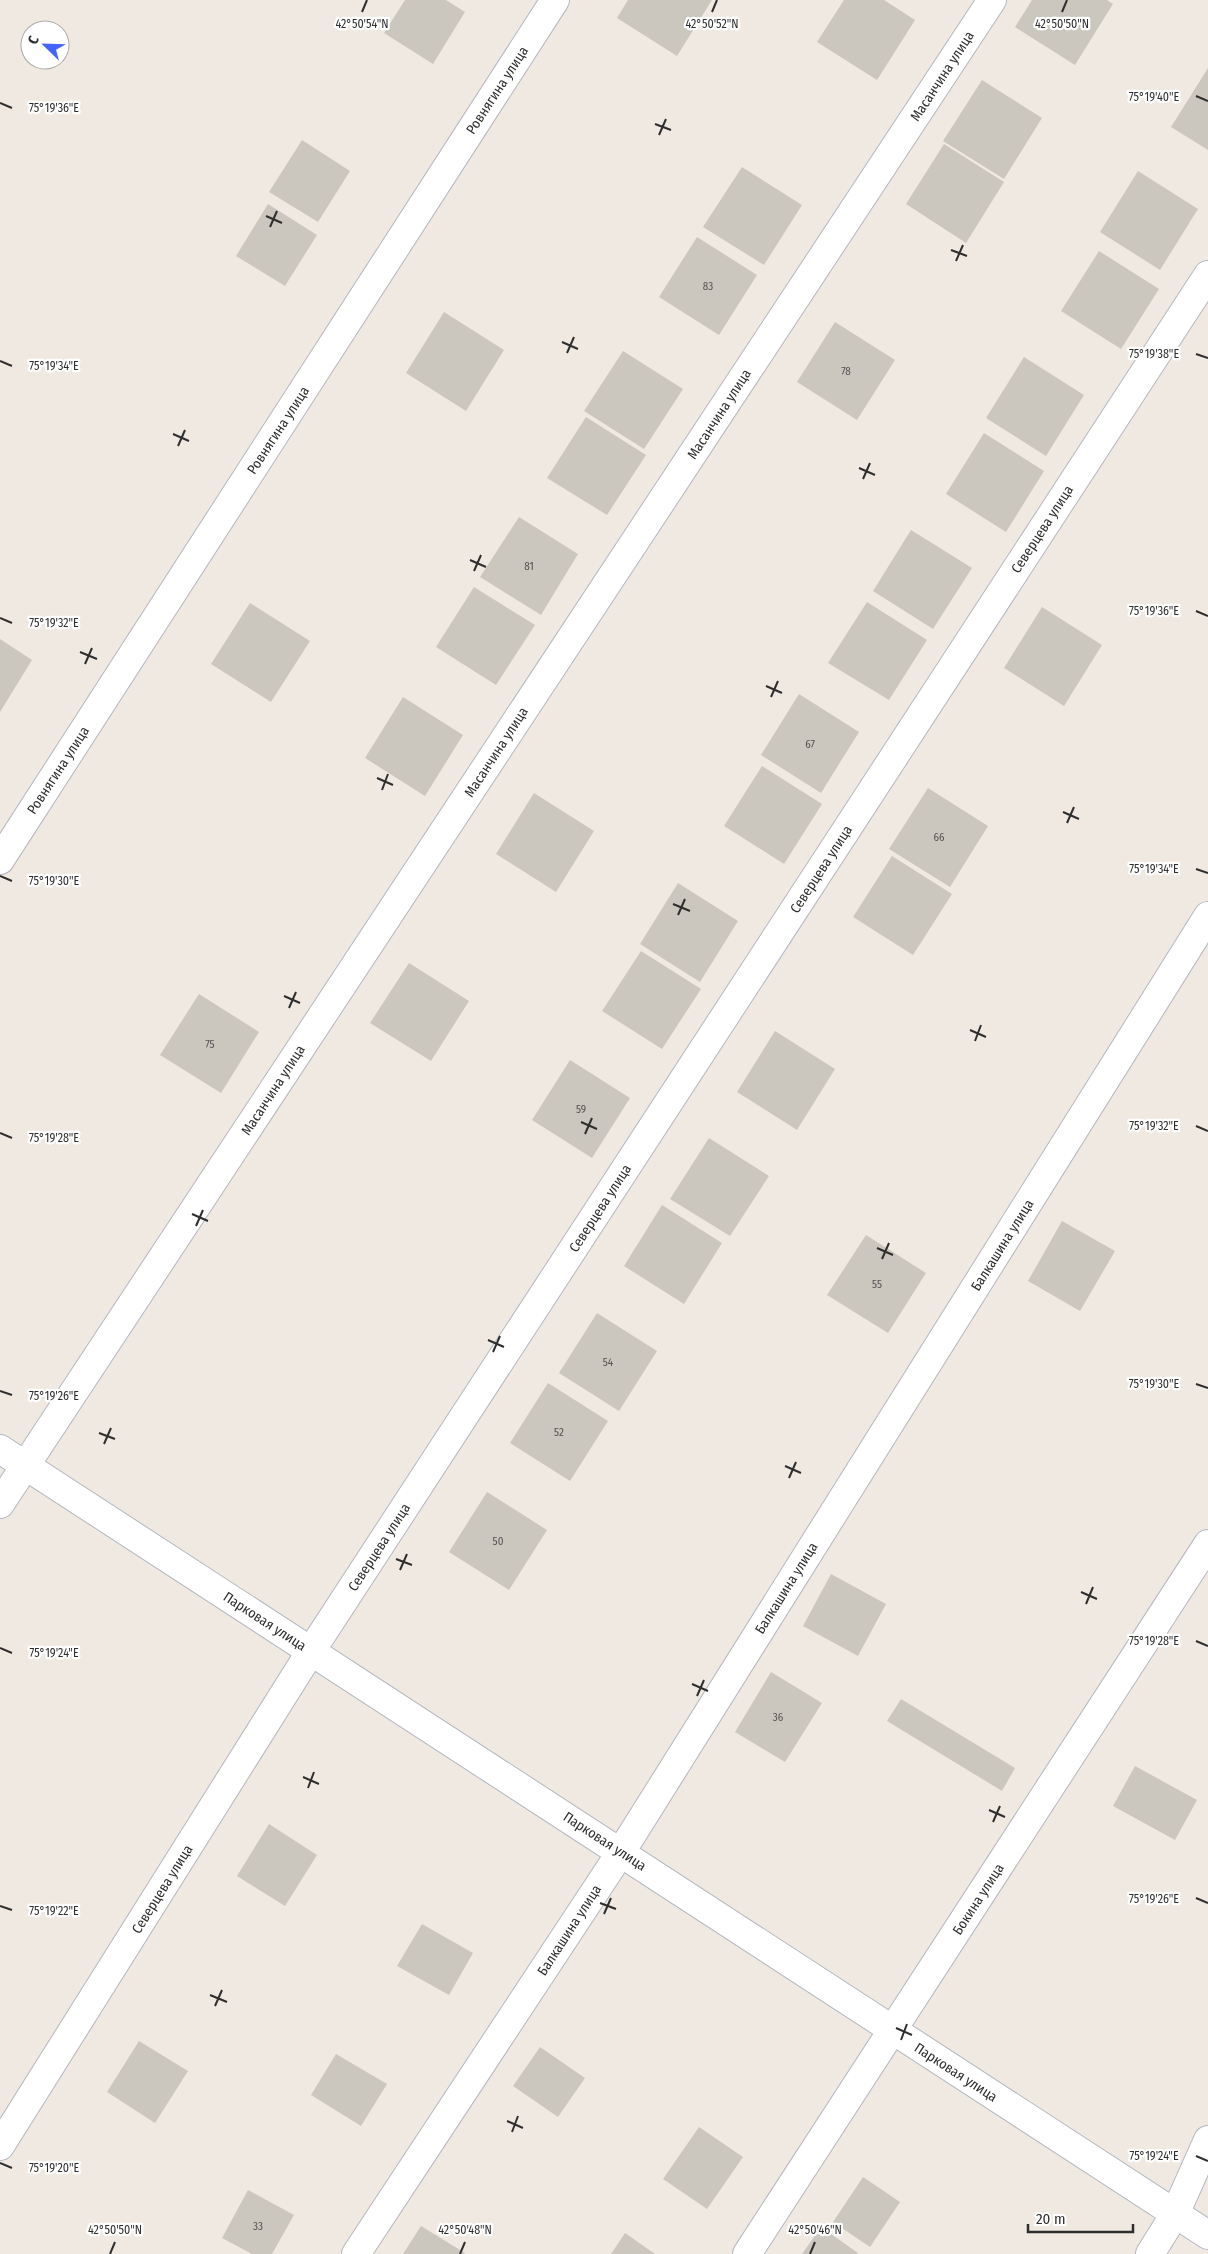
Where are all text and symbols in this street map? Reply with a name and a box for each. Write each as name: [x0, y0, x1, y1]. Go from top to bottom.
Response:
text: 42°50'54"N: [335, 17, 389, 31]
text: 42°50'52"N: [685, 17, 739, 31]
text: 42°50'50"N: [1035, 17, 1089, 31]
north arrow: [20, 20, 70, 70]
street label: Масанчина улица: [907, 28, 978, 125]
text: С: [24, 33, 43, 47]
street label: Ровнягина улица: [463, 43, 532, 137]
text: 75°19'40"E: [1129, 90, 1179, 104]
text: 75°19'36"E: [29, 101, 79, 115]
house number: 83: [703, 280, 713, 293]
text: 75°19'38"E: [1129, 347, 1179, 361]
text: 75°19'34"E: [29, 359, 79, 373]
house number: 78: [841, 365, 851, 378]
street label: Масанчина улица: [684, 366, 755, 463]
street label: Ровнягина улица: [244, 383, 313, 477]
street label: Северцева улица: [1008, 482, 1077, 576]
house number: 81: [524, 560, 534, 573]
text: 75°19'36"E: [1129, 604, 1179, 618]
text: 75°19'32"E: [29, 616, 79, 630]
street label: Масанчина улица: [461, 704, 532, 801]
street label: Ровнягина улица: [24, 723, 93, 817]
house number: 67: [805, 738, 815, 751]
street label: Северцева улица: [787, 822, 856, 916]
house number: 66: [934, 831, 945, 844]
text: 75°19'34"E: [1129, 862, 1179, 876]
text: 75°19'30"E: [29, 874, 80, 888]
house number: 75: [205, 1038, 215, 1051]
street label: Масанчина улица: [238, 1042, 309, 1139]
house number: 59: [576, 1103, 586, 1116]
text: 75°19'32"E: [1129, 1119, 1179, 1133]
text: 75°19'28"E: [29, 1131, 79, 1145]
street label: Северцева улица: [566, 1161, 635, 1255]
street label: Балкашина улица: [967, 1196, 1037, 1294]
house number: 55: [872, 1278, 882, 1291]
house number: 54: [603, 1356, 614, 1369]
text: 75°19'30"E: [1129, 1377, 1180, 1391]
text: 75°19'26"E: [29, 1389, 79, 1403]
house number: 52: [554, 1426, 564, 1439]
street label: Северцева улица: [345, 1500, 414, 1594]
house number: 50: [493, 1535, 504, 1548]
street label: Балкашина улица: [751, 1539, 821, 1637]
street label: Парковая улица: [220, 1588, 310, 1655]
text: 75°19'28"E: [1129, 1634, 1179, 1648]
text: 75°19'24"E: [29, 1646, 79, 1660]
house number: 36: [773, 1711, 784, 1724]
street label: Парковая улица: [560, 1808, 650, 1875]
street label: Северцева улица: [128, 1842, 197, 1937]
street label: Бокина улица: [949, 1860, 1008, 1938]
street label: Балкашина улица: [534, 1882, 605, 1979]
text: 75°19'26"E: [1129, 1892, 1179, 1906]
text: 75°19'22"E: [29, 1904, 79, 1918]
street label: Парковая улица: [911, 2039, 1001, 2106]
text: 75°19'24"E: [1129, 2149, 1179, 2163]
text: 75°19'20"E: [29, 2161, 79, 2175]
scale bar: [1028, 2202, 1133, 2234]
text: 20 m: [1036, 2210, 1066, 2228]
house number: 33: [253, 2220, 263, 2233]
text: 42°50'50"N: [88, 2223, 142, 2237]
text: 42°50'48"N: [438, 2223, 492, 2237]
text: 42°50'46"N: [788, 2223, 842, 2237]

